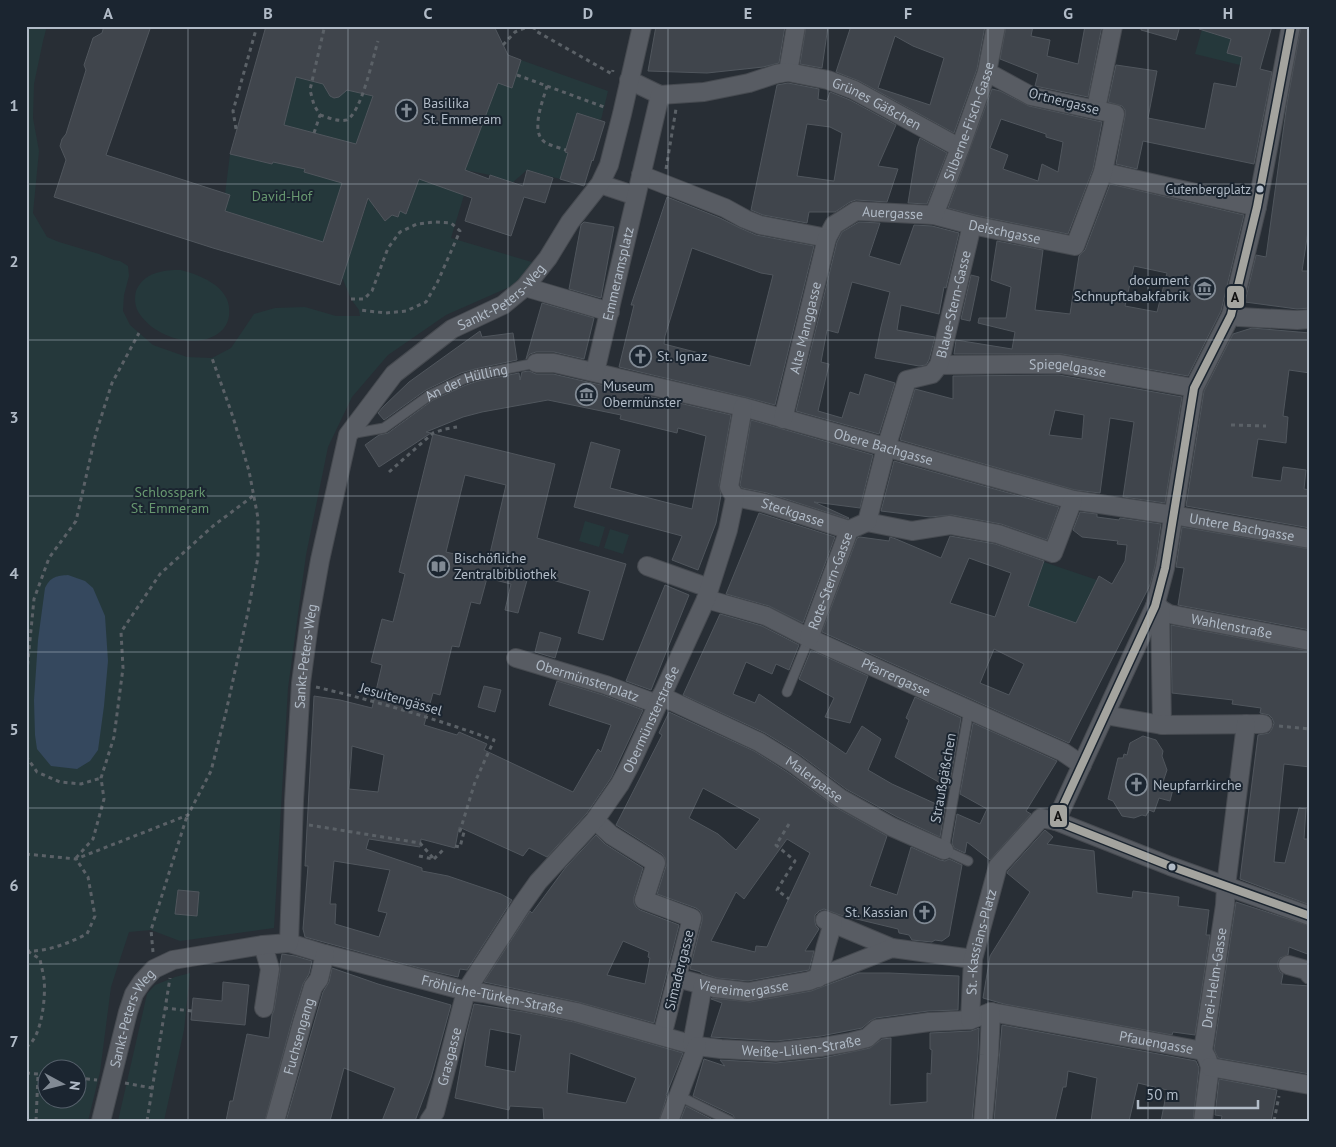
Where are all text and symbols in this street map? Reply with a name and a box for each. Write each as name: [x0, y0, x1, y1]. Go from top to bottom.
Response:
text: A: [103, 3, 113, 23]
text: B: [263, 3, 273, 23]
text: C: [424, 3, 433, 23]
text: D: [583, 3, 593, 23]
text: E: [744, 3, 752, 23]
text: F: [904, 3, 912, 23]
text: G: [1063, 3, 1073, 23]
text: H: [1223, 3, 1233, 23]
street label: Silberne-Fisch-Gasse: [939, 60, 998, 183]
street label: Grünes Gäßchen: [830, 73, 924, 134]
street label: Ortnergasse: [1027, 84, 1101, 118]
place label: Basilika St. Emmeram: [423, 94, 501, 128]
text: 1: [9, 95, 19, 115]
church icon: Basilika St. Emmeram: [395, 99, 419, 123]
place label: Gutenbergplatz: [1166, 181, 1251, 198]
marker: Gutenbergplatz: [1255, 184, 1265, 194]
park label: David-Hof: [252, 187, 313, 205]
street label: Auergasse: [862, 202, 924, 223]
street label: Deischgasse: [967, 216, 1042, 248]
street label: Emmeramsplatz: [598, 225, 638, 322]
street label: Blaue-Stern-Gasse: [932, 249, 975, 360]
text: 2: [9, 251, 19, 271]
street label: Sankt-Peters-Weg: [454, 260, 549, 334]
place label: document Schnupftabakfabrik: [1074, 271, 1189, 305]
museum icon: document Schnupftabakfabrik: [1193, 276, 1217, 300]
street label: Alte Manggasse: [785, 280, 825, 376]
line badge: A: [1226, 285, 1245, 309]
text: A: [1231, 288, 1240, 306]
church icon: St. Ignaz: [629, 344, 653, 368]
place label: St. Ignaz: [657, 347, 708, 365]
street label: Spiegelgasse: [1029, 355, 1108, 381]
street label: An der Hülling: [421, 360, 509, 405]
place label: Museum Obermünster: [603, 377, 681, 411]
museum icon: Museum Obermünster: [575, 382, 599, 406]
text: 3: [9, 407, 19, 427]
street label: Obere Bachgasse: [832, 424, 935, 469]
park label: Schlosspark St. Emmeram: [131, 483, 209, 517]
street label: Steckgasse: [759, 494, 827, 531]
street label: Untere Bachgasse: [1188, 509, 1296, 545]
street label: Rote-Stern-Gasse: [804, 529, 857, 632]
place label: Bischöfliche Zentralbibliothek: [454, 549, 557, 583]
library icon: Bischöfliche Zentralbibliothek: [426, 554, 450, 578]
text: 4: [9, 563, 19, 583]
street label: Sankt-Peters-Weg: [290, 602, 321, 709]
street label: Wahlenstraße: [1190, 609, 1274, 643]
street label: Pfarrergasse: [858, 654, 933, 700]
street label: Obermünsterplatz: [534, 655, 642, 706]
street label: Obermünsterstraße: [618, 663, 683, 776]
street label: Jesuitengässel: [357, 678, 444, 719]
text: 5: [9, 719, 19, 739]
street label: Straußgäßchen: [926, 732, 960, 824]
street label: Malergasse: [782, 752, 847, 806]
church icon: Neupfarrkirche: [1125, 773, 1149, 797]
place label: Neupfarrkirche: [1153, 776, 1242, 794]
line badge: A: [1049, 804, 1068, 828]
text: A: [1054, 807, 1063, 825]
unlabelled marker: [1167, 862, 1177, 872]
text: 6: [9, 875, 19, 895]
street label: St. -Kassians-Platz: [962, 887, 1000, 996]
church icon: St. Kassian: [912, 900, 936, 924]
place label: St. Kassian: [845, 903, 908, 921]
street label: Drei-Helm-Gasse: [1198, 926, 1230, 1029]
street label: Simadergasse: [660, 928, 698, 1012]
street label: Sankt-Peters-Weg: [106, 965, 159, 1070]
street label: Fröhliche-Türken-Straße: [419, 971, 565, 1018]
street label: Viereimergasse: [695, 975, 790, 1001]
street label: Fuchsengang: [279, 996, 318, 1077]
street label: Grasgasse: [433, 1025, 465, 1088]
street label: Pfauengasse: [1118, 1027, 1195, 1058]
text: 7: [9, 1031, 19, 1051]
street label: Weiße-Lilien-Straße: [741, 1031, 863, 1061]
north arrow: [38, 1060, 88, 1110]
scale bar: [1138, 1077, 1258, 1109]
text: N: [65, 1080, 84, 1091]
text: 50 m: [1146, 1085, 1179, 1104]

